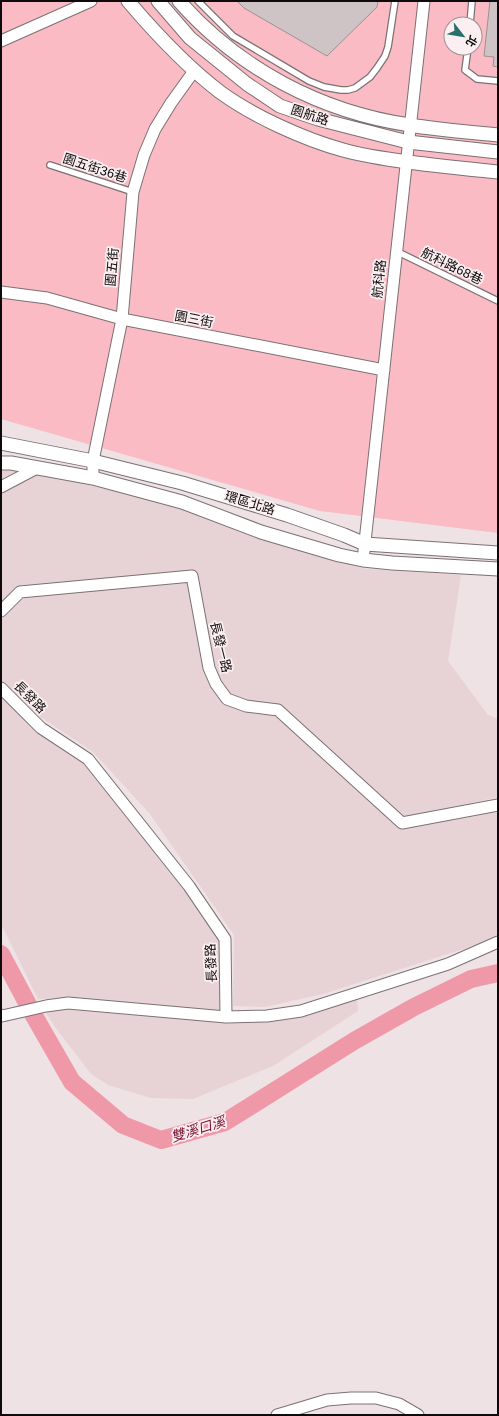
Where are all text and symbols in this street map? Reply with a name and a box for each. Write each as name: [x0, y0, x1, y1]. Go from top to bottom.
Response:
north arrow: [443, 16, 483, 56]
text: 北: [464, 33, 480, 49]
street label: 園航路: [289, 102, 331, 128]
street label: 園五街36巷: [61, 151, 129, 185]
street label: 航科路68巷: [419, 245, 485, 287]
street label: 園五街: [103, 247, 121, 287]
street label: 航科路: [370, 259, 388, 299]
street label: 園三街: [173, 308, 215, 330]
street label: 環區北路: [223, 488, 277, 518]
street label: 長發一路: [207, 620, 235, 674]
street label: 長發路: [11, 678, 49, 716]
street label: 長發路: [202, 943, 220, 983]
water label: 雙溪口溪: [169, 1113, 229, 1145]

